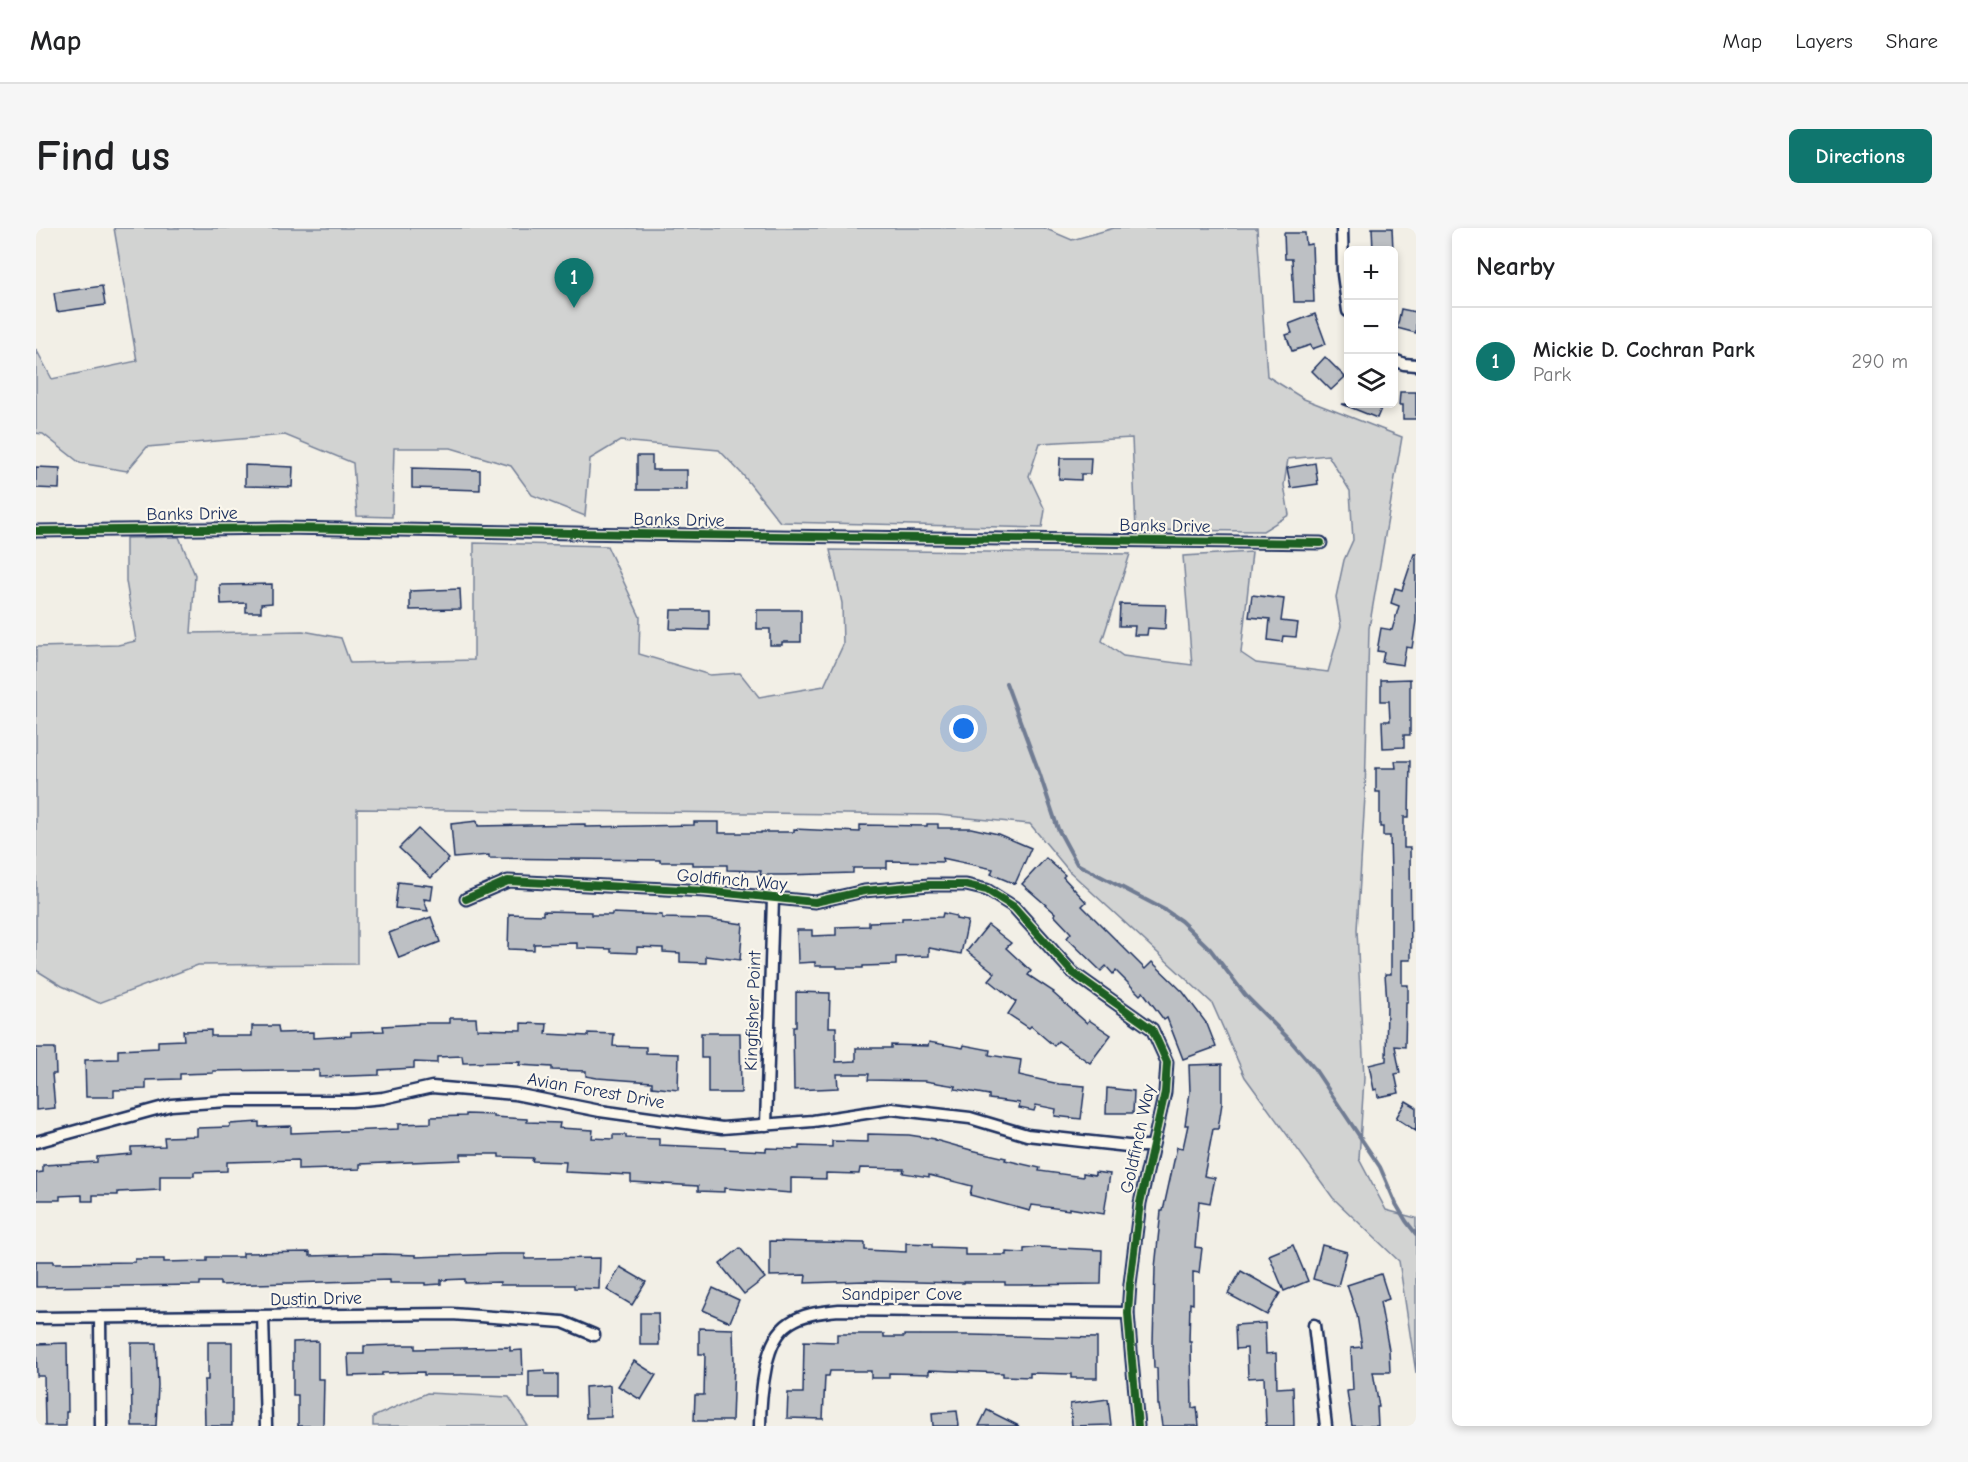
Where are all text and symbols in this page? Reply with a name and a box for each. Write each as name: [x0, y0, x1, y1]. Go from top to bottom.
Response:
text: Map: [30, 25, 81, 57]
text: Map: [1723, 29, 1762, 53]
text: Layers: [1795, 29, 1853, 53]
text: Share: [1886, 29, 1938, 53]
button: Directions: [1789, 129, 1932, 183]
text: Find us: [36, 132, 170, 181]
map controls: [1344, 246, 1398, 408]
button: +: [1344, 246, 1398, 300]
text: Nearby: [1476, 252, 1555, 282]
pin: 1: [554, 259, 594, 308]
button: −: [1344, 300, 1398, 354]
text: Mickie D. Cochran Park: [1533, 337, 1755, 363]
text: 1: [1492, 350, 1499, 373]
text: 290 m: [1852, 350, 1908, 373]
button: layers: [1344, 354, 1398, 408]
text: Park: [1533, 363, 1571, 386]
street label: Banks Drive: [146, 503, 238, 525]
street label: Banks Drive: [633, 509, 725, 531]
street label: Banks Drive: [1119, 515, 1211, 537]
your location: [949, 714, 978, 743]
street label: Goldfinch Way: [676, 865, 789, 895]
street label: Kingfisher Point: [740, 950, 766, 1071]
street label: Avian Forest Drive: [526, 1069, 666, 1113]
street label: Goldfinch Way: [1116, 1082, 1160, 1195]
street label: Sandpiper Cove: [842, 1284, 962, 1305]
street label: Dustin Drive: [270, 1288, 362, 1310]

